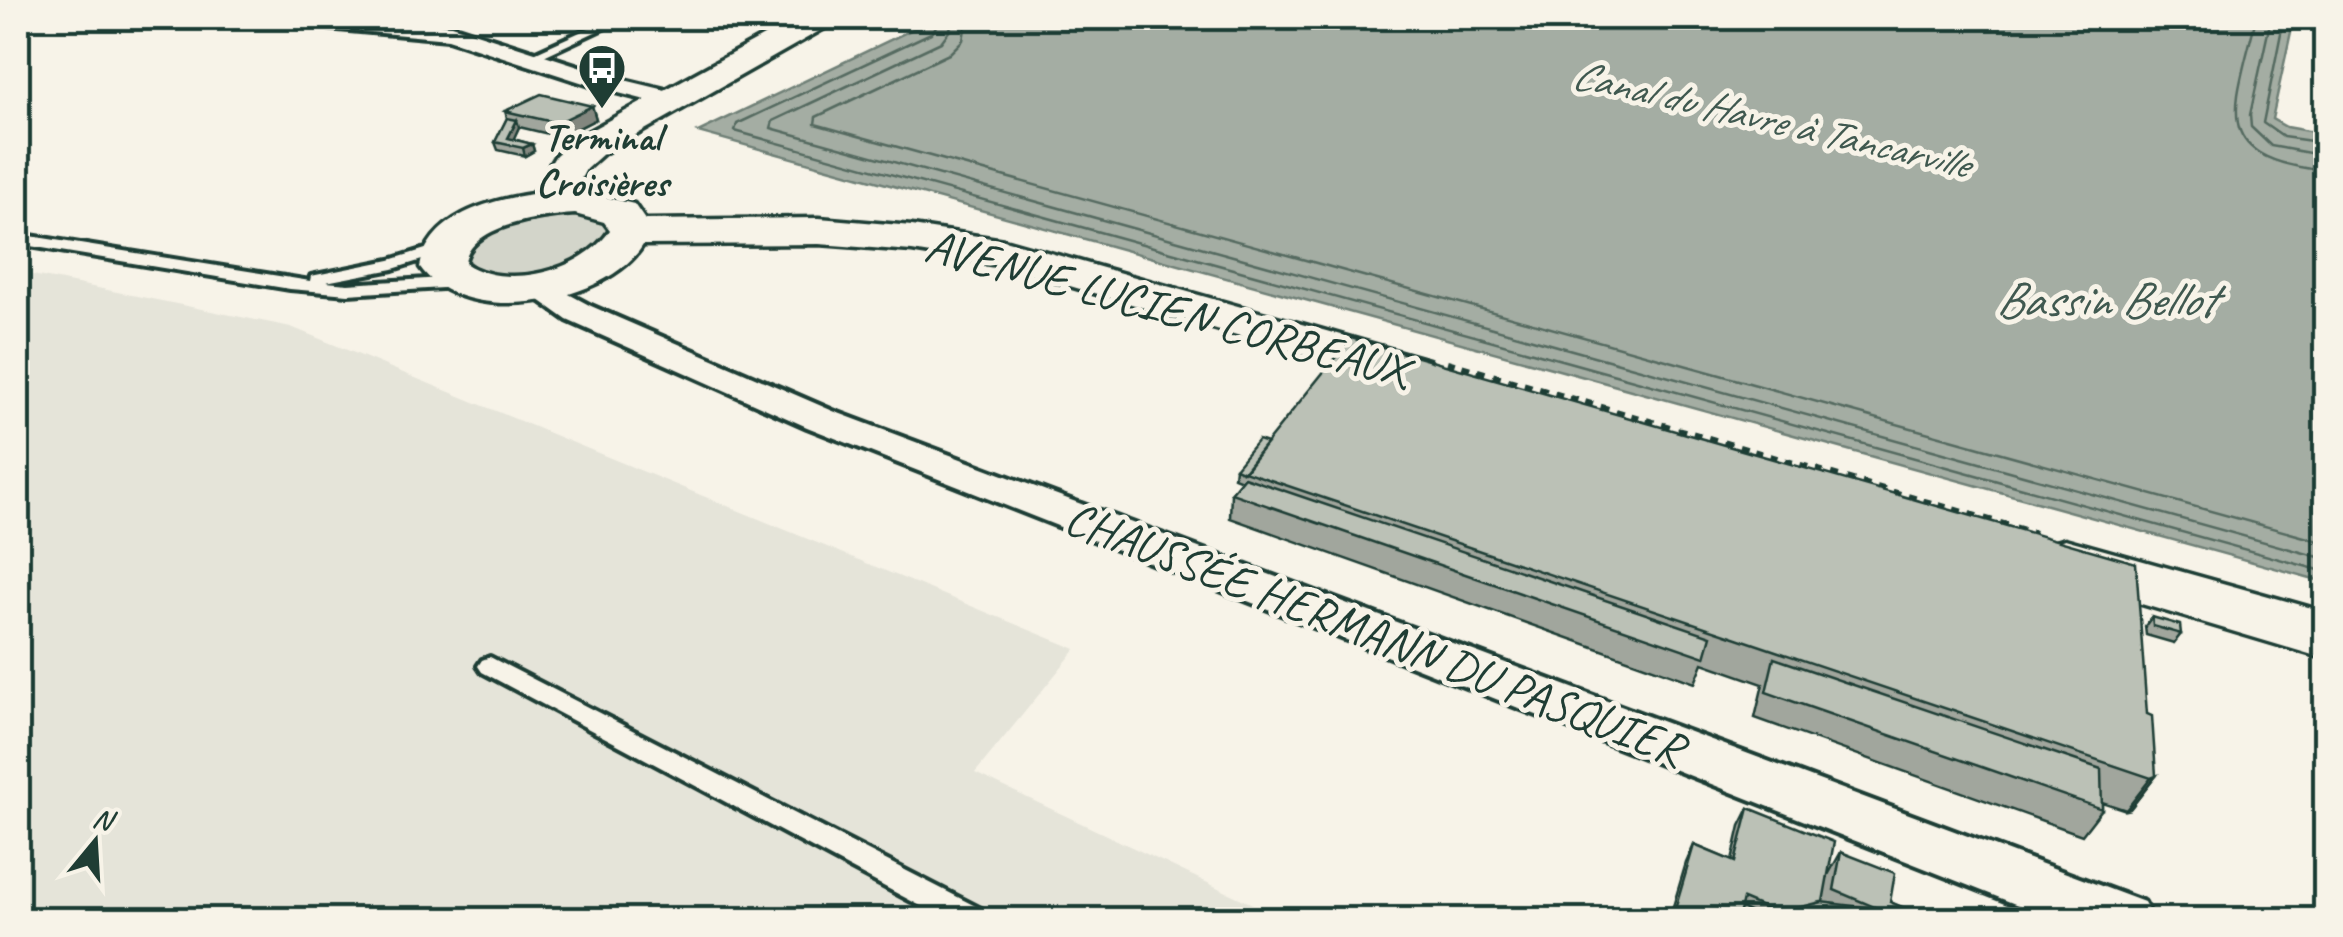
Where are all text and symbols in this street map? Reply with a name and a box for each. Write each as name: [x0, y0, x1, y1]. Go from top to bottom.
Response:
bus stop icon: Terminal Croisières: [576, 42, 628, 110]
water label: Canal du Havre à Tancarville: [1567, 48, 1980, 192]
place label: Terminal Croisières: [536, 112, 672, 208]
street label: AVENUE LUCIEN CORBEAUX: [919, 215, 1421, 403]
water label: Bassin Bellot: [1995, 268, 2227, 331]
street label: CHAUSSÉE HERMANN DU PASQUIER: [1057, 487, 1697, 781]
north arrow: [45, 792, 145, 892]
text: N: [89, 799, 121, 839]

